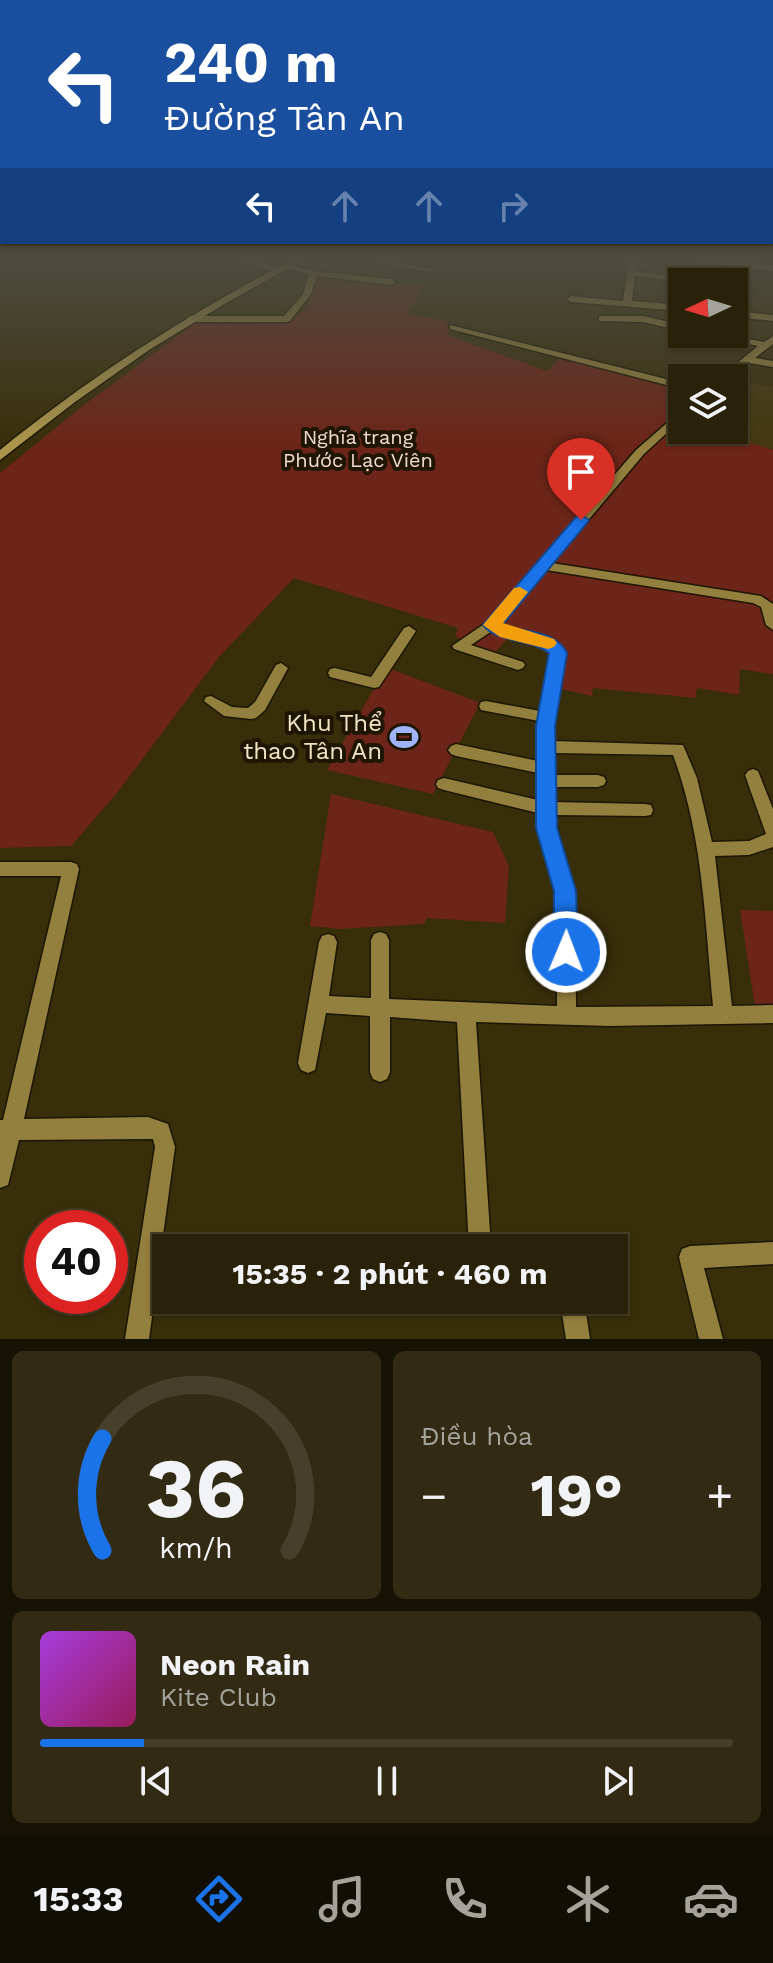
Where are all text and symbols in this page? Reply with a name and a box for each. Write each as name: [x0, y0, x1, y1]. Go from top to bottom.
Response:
text: 240 m: [164, 30, 338, 96]
icon: left: [32, 32, 136, 136]
text: Đường Tân An: [164, 97, 405, 139]
icon: left: [239, 184, 283, 228]
icon: ahead: [323, 184, 367, 228]
icon: ahead: [407, 184, 451, 228]
icon: right: [491, 184, 535, 228]
north arrow: [668, 268, 748, 348]
map controls: [668, 268, 748, 444]
button: layers: [668, 364, 748, 444]
park label: Nghĩa trang Phước Lạc Viên: [283, 425, 433, 472]
pin: [547, 438, 615, 520]
icon: arrive: [559, 450, 603, 494]
place label: Khu Thể thao Tân An: [243, 709, 382, 765]
sports icon: Khu Thể thao Tân An: [389, 722, 419, 752]
position arrow: [524, 910, 608, 994]
speed limit sign: 40: [24, 1210, 128, 1314]
text: 15:35 · 2 phút · 460 m: [232, 1256, 548, 1291]
text: Điều hòa: [421, 1421, 533, 1451]
text: 36: [146, 1440, 247, 1537]
text: 19°: [530, 1460, 623, 1531]
text: −: [421, 1470, 447, 1522]
text: +: [706, 1470, 733, 1522]
text: km/h: [159, 1531, 233, 1565]
text: Neon Rain: [160, 1647, 310, 1682]
text: Kite Club: [160, 1682, 277, 1712]
icon: previous: [134, 1759, 178, 1803]
icon: pause: [365, 1759, 409, 1803]
icon: next: [596, 1759, 640, 1803]
icon: directions: [191, 1871, 247, 1927]
icon: music: [314, 1871, 370, 1927]
icon: phone: [437, 1871, 493, 1927]
icon: climate: [560, 1871, 616, 1927]
icon: car: [683, 1871, 739, 1927]
text: 15:33: [34, 1878, 124, 1920]

